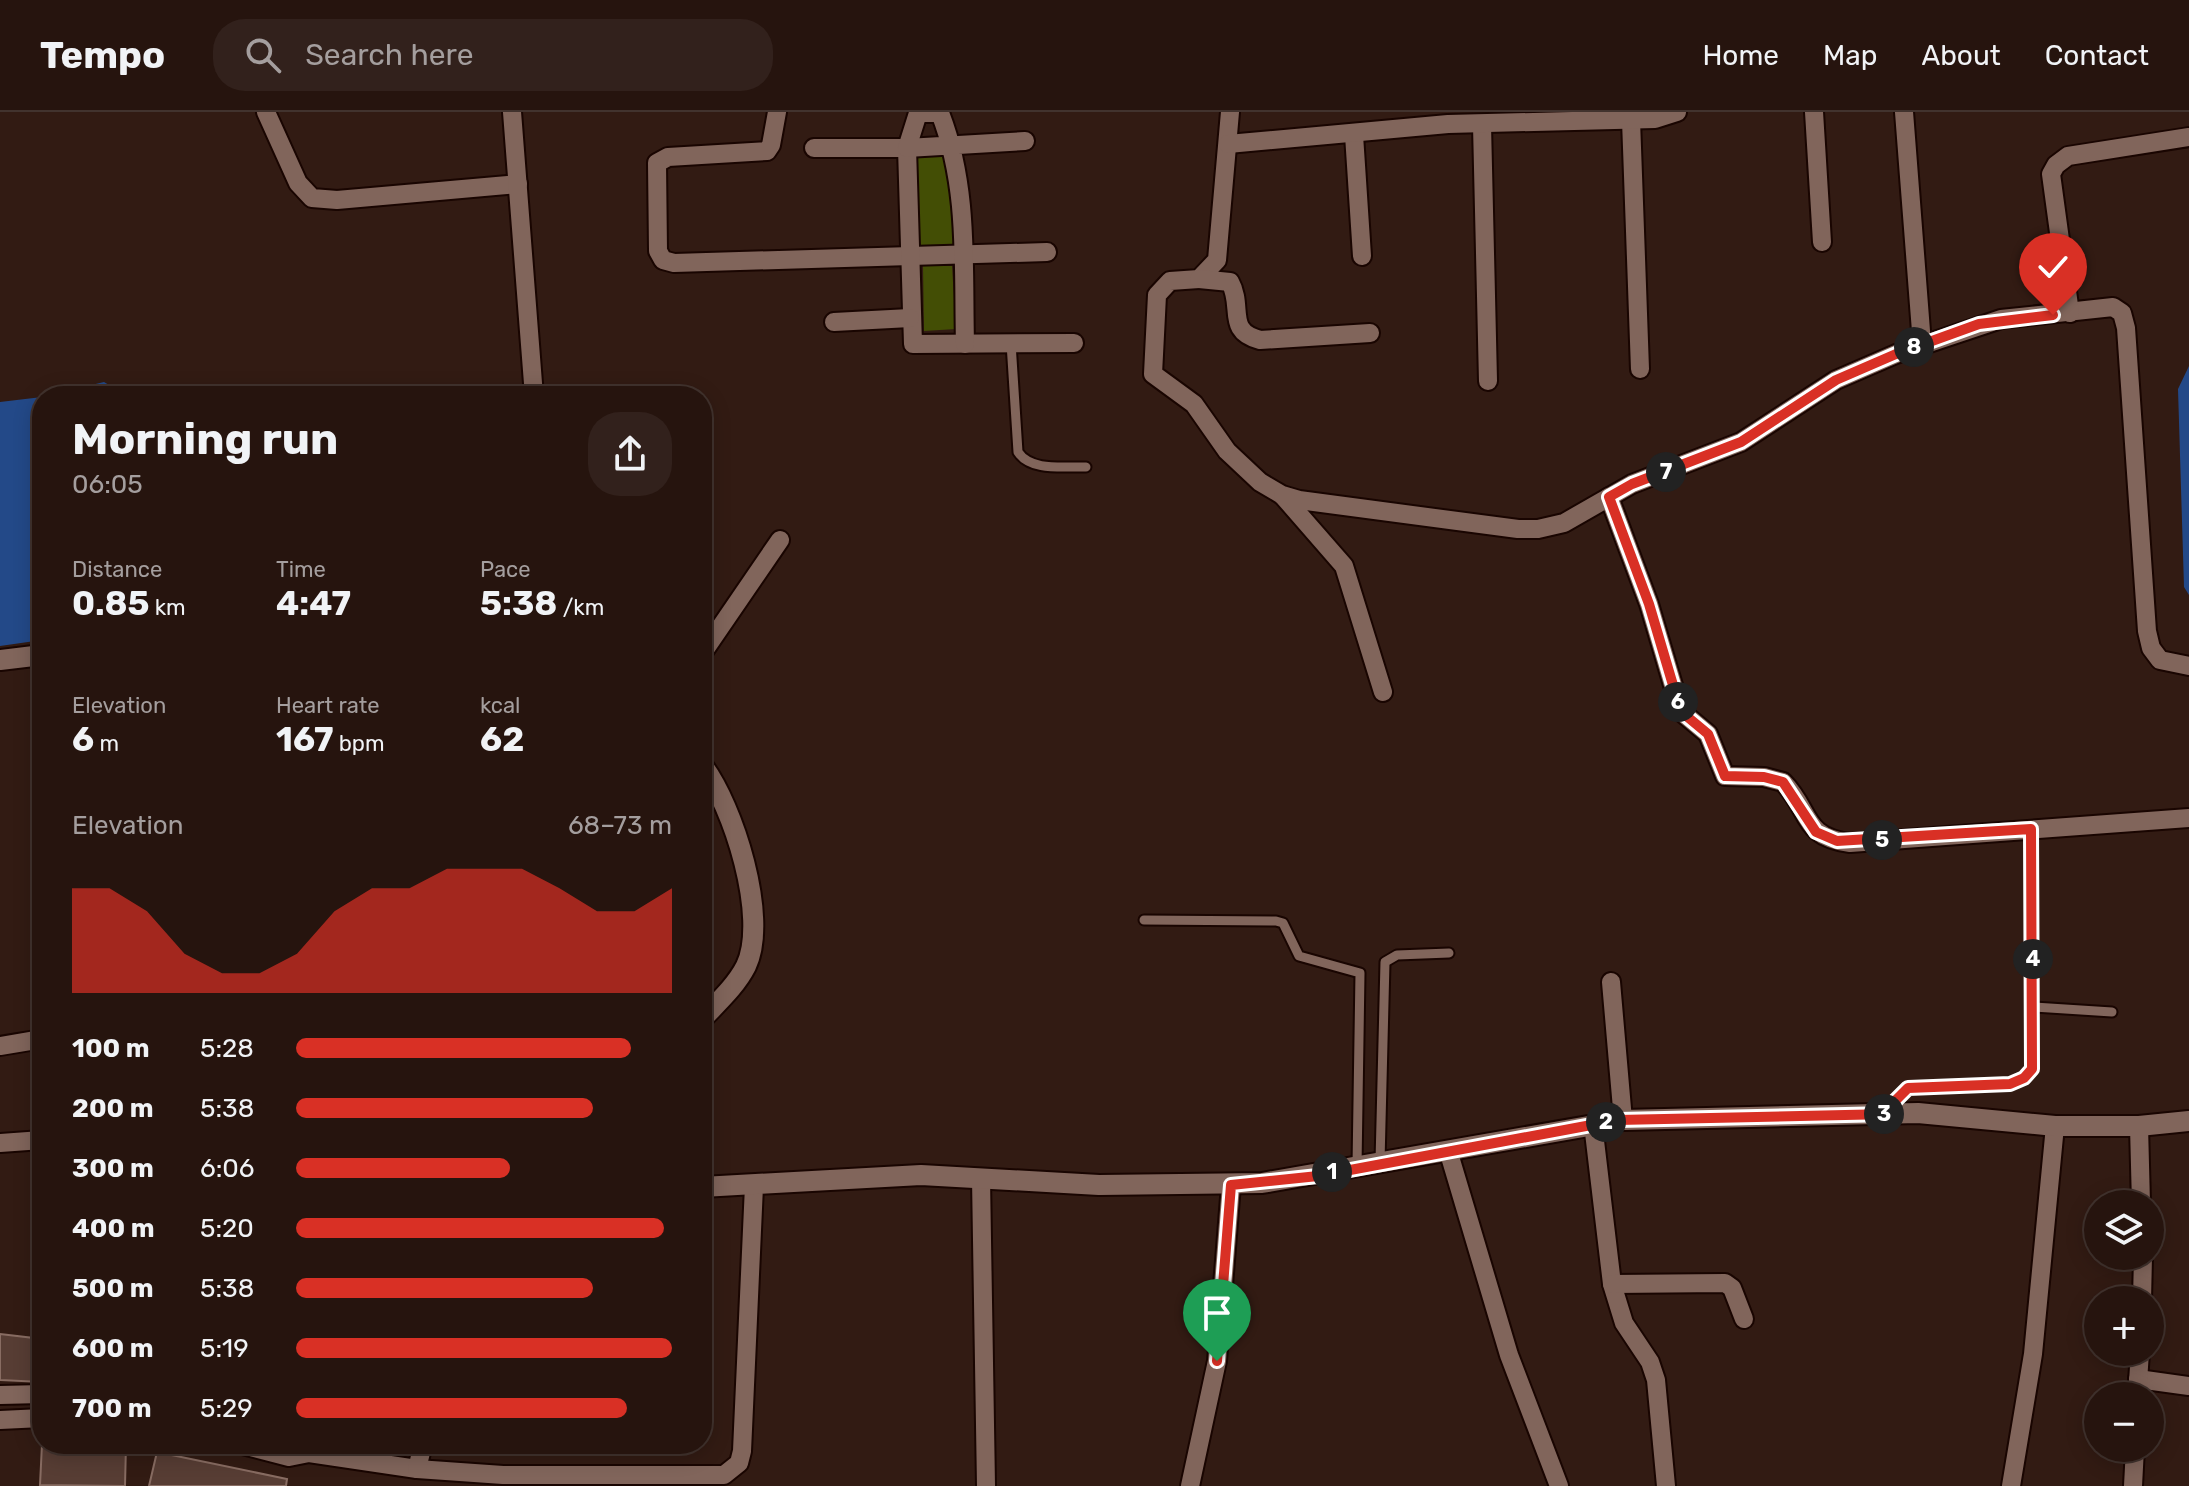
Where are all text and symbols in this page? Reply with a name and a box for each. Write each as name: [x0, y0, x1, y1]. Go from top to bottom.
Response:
search box: [213, 19, 773, 91]
text: Tempo: [40, 32, 165, 78]
icon: search: [241, 33, 285, 77]
text: Search here: [305, 37, 473, 73]
text: Home: [1702, 39, 1779, 72]
text: Map: [1823, 39, 1877, 72]
text: About: [1921, 39, 2001, 72]
text: Contact: [2045, 39, 2149, 72]
pin: [2019, 233, 2087, 315]
icon: check: [2031, 245, 2075, 289]
pin: 8: [1894, 327, 1934, 367]
text: 8: [1907, 333, 1921, 360]
button: share: [588, 412, 672, 496]
text: Morning run: [72, 413, 338, 465]
pin: 7: [1646, 452, 1686, 492]
text: 7: [1660, 458, 1672, 485]
text: 06:05: [72, 469, 143, 500]
text: Distance: [72, 556, 162, 583]
text: Time: [276, 556, 326, 583]
text: Pace: [480, 556, 531, 583]
text: 0.85: [72, 583, 149, 624]
text: 4:47: [276, 583, 351, 624]
text: 5:38: [480, 583, 557, 624]
text: km: [149, 594, 186, 621]
text: /km: [557, 594, 604, 621]
pin: 6: [1658, 682, 1698, 722]
text: 6: [1671, 688, 1685, 715]
text: Elevation: [72, 692, 166, 719]
text: Heart rate: [276, 692, 380, 719]
text: kcal: [480, 692, 520, 719]
text: 6: [72, 719, 94, 760]
text: 167: [276, 719, 333, 760]
text: 62: [480, 719, 524, 760]
text: m: [94, 730, 119, 757]
text: bpm: [333, 730, 385, 757]
text: Elevation: [72, 810, 183, 841]
text: 68–73 m: [568, 810, 672, 841]
pin: 5: [1862, 820, 1902, 860]
text: 5: [1875, 826, 1889, 853]
pin: 4: [2013, 939, 2053, 979]
text: 4: [2025, 945, 2041, 972]
text: 100 m: [72, 1033, 150, 1064]
text: 5:28: [200, 1033, 254, 1064]
text: 200 m: [72, 1093, 154, 1124]
text: 5:38: [200, 1093, 254, 1124]
pin: 3: [1864, 1094, 1904, 1134]
text: 3: [1877, 1100, 1891, 1127]
pin: 2: [1586, 1102, 1626, 1142]
text: 2: [1599, 1108, 1613, 1135]
pin: 1: [1312, 1152, 1352, 1192]
text: 300 m: [72, 1153, 154, 1184]
text: 6:06: [200, 1153, 255, 1184]
text: 1: [1327, 1158, 1337, 1185]
map controls: [2084, 1190, 2164, 1462]
button: layers: [2084, 1190, 2164, 1270]
text: 400 m: [72, 1213, 154, 1244]
text: 5:20: [200, 1213, 254, 1244]
text: 500 m: [72, 1273, 154, 1304]
text: 5:38: [200, 1273, 254, 1304]
pin: [1183, 1279, 1251, 1361]
button: +: [2084, 1286, 2164, 1366]
icon: arrive: [1195, 1291, 1239, 1335]
text: 600 m: [72, 1333, 154, 1364]
text: 5:19: [200, 1333, 249, 1364]
button: −: [2084, 1382, 2164, 1462]
text: 700 m: [72, 1393, 152, 1424]
text: 5:29: [200, 1393, 253, 1424]

